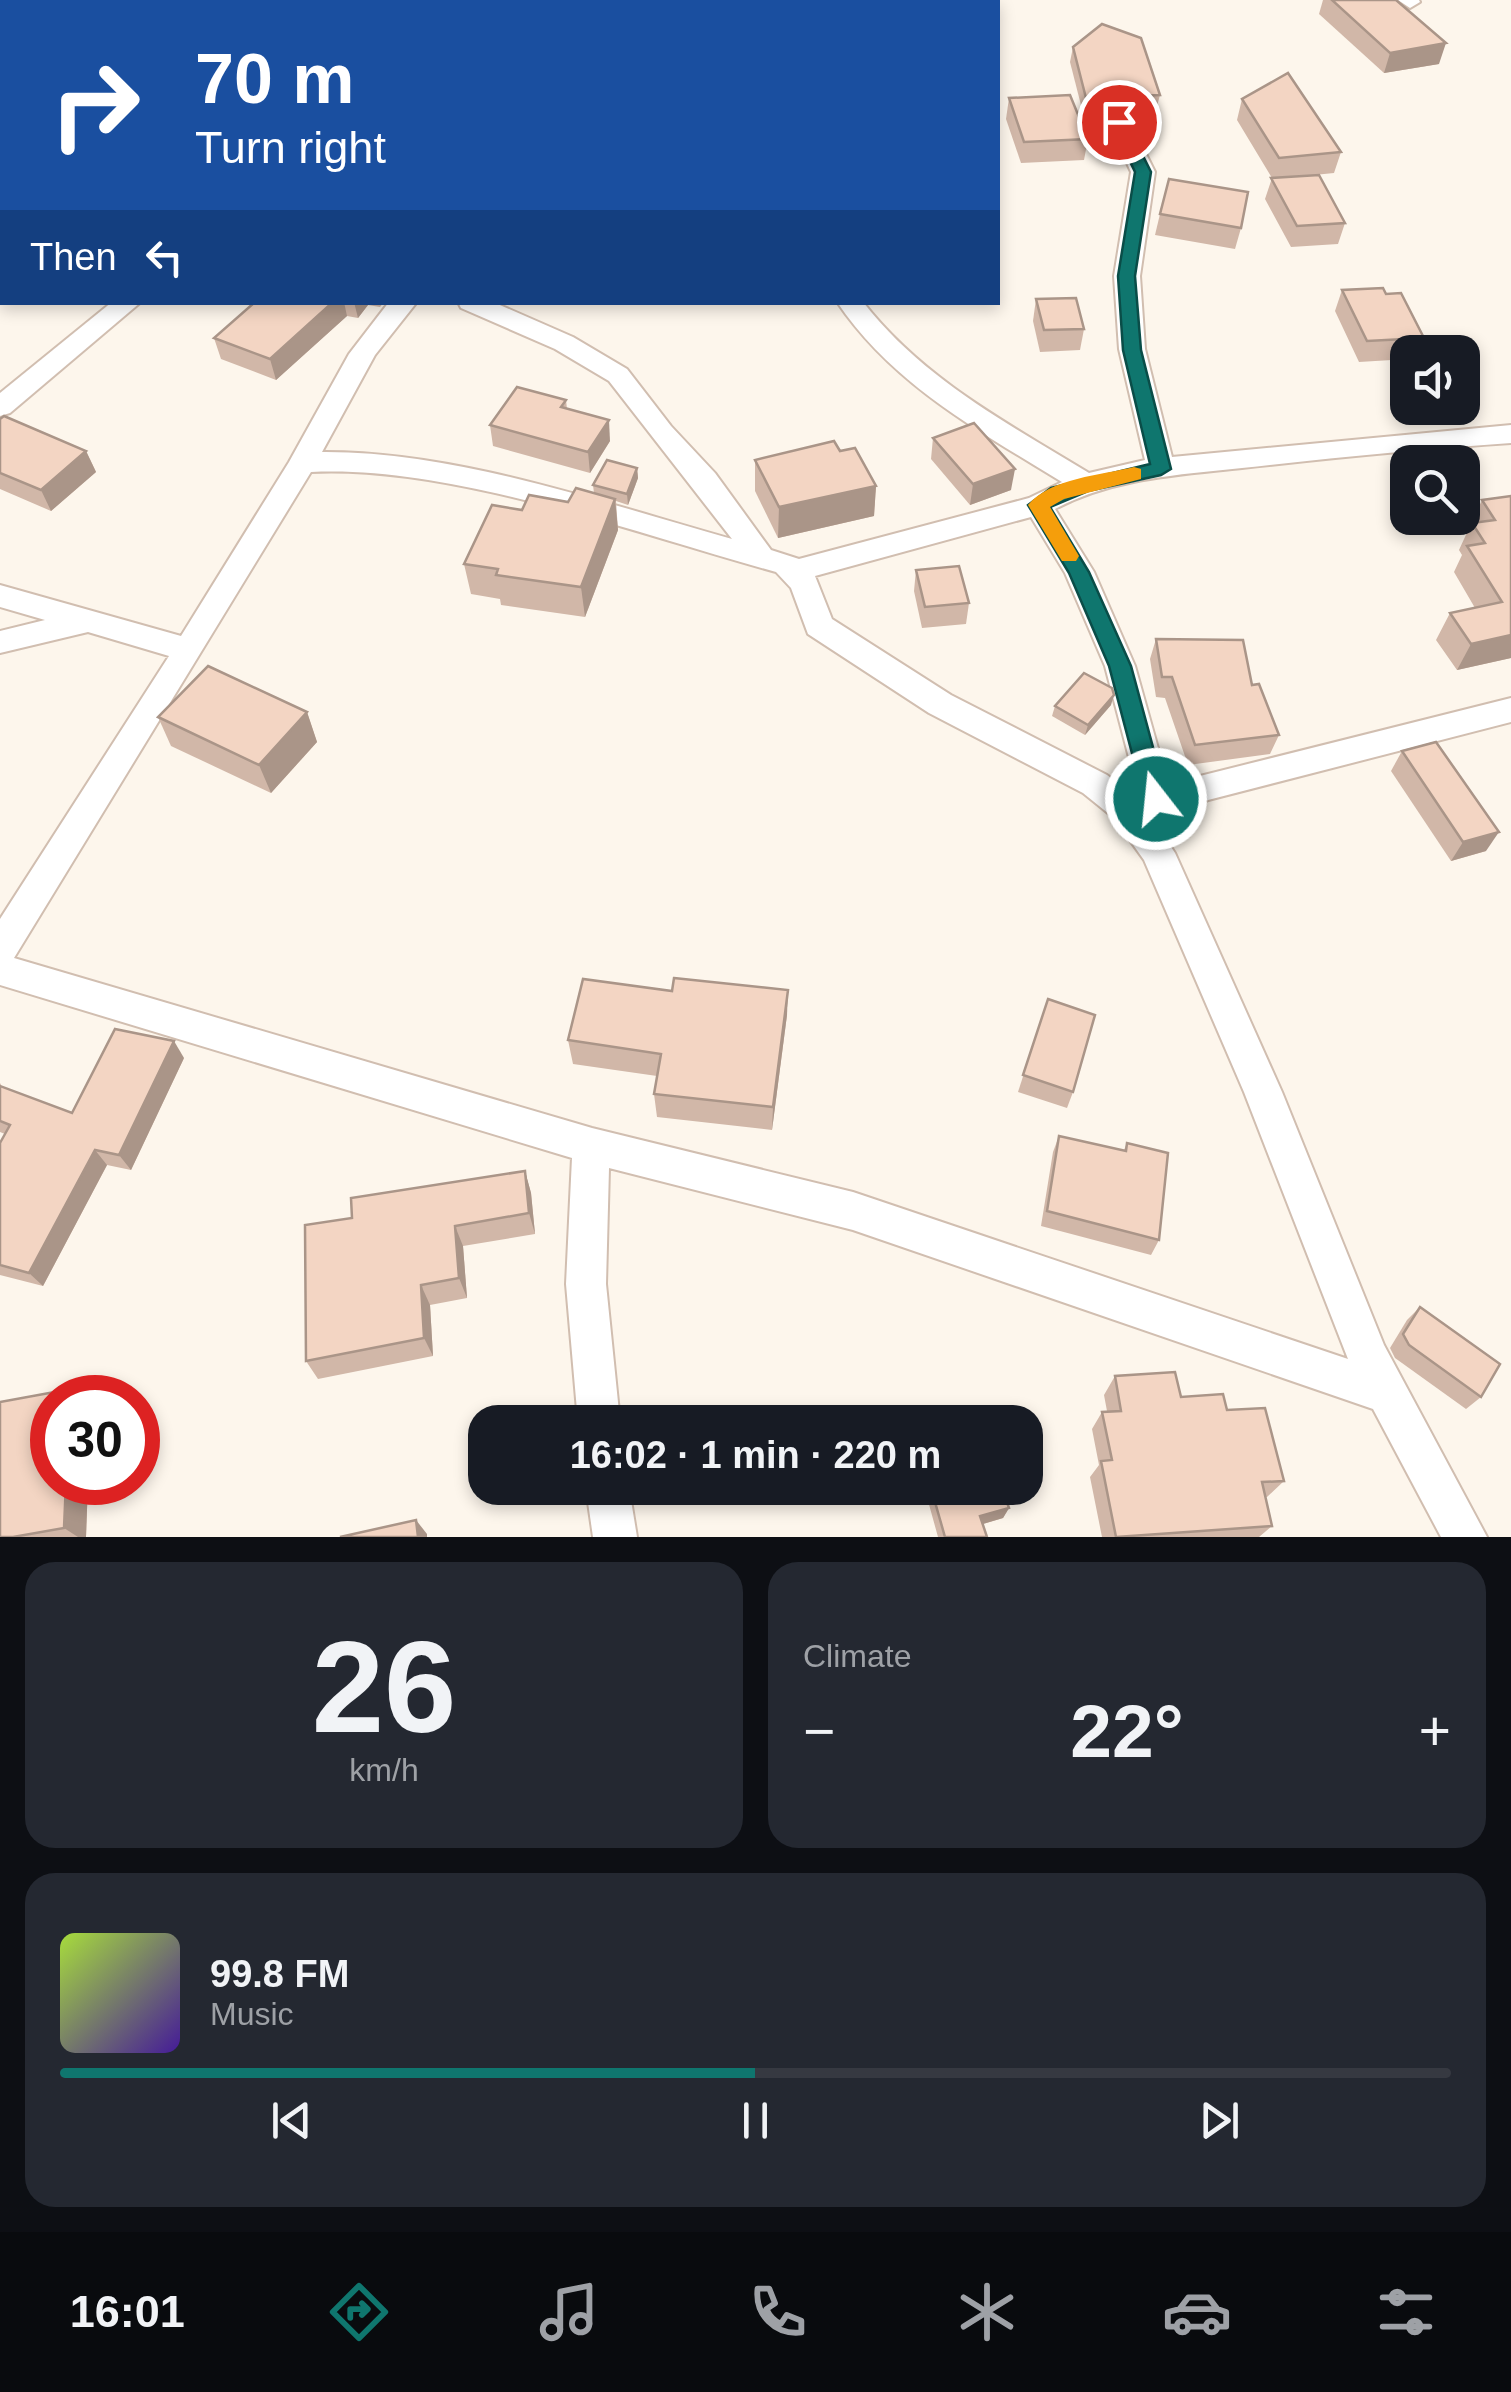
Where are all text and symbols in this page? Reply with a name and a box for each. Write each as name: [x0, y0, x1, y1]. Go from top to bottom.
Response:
icon: right: [30, 40, 160, 170]
text: 70 m: [195, 40, 355, 118]
pin: [1077, 80, 1162, 165]
icon: arrive: [1092, 95, 1147, 150]
text: Turn right: [195, 122, 386, 173]
icon: left: [137, 230, 192, 285]
text: Then: [30, 236, 117, 278]
map controls: [1390, 335, 1480, 535]
button: sound: [1390, 335, 1480, 425]
button: search: [1390, 445, 1480, 535]
position arrow: [1104, 747, 1208, 851]
speed limit sign: 30: [30, 1375, 160, 1505]
text: 16:02 · 1 min · 220 m: [570, 1434, 941, 1476]
text: 26: [312, 1614, 456, 1760]
text: Climate: [803, 1638, 911, 1674]
text: 22°: [1070, 1689, 1184, 1773]
text: −: [803, 1700, 835, 1762]
text: +: [1419, 1700, 1451, 1762]
text: km/h: [349, 1752, 419, 1788]
text: 99.8 FM: [210, 1953, 349, 1995]
text: Music: [210, 1996, 294, 2032]
icon: previous: [264, 2093, 319, 2148]
icon: pause: [728, 2093, 783, 2148]
icon: next: [1192, 2093, 1247, 2148]
icon: directions: [324, 2277, 394, 2347]
icon: music: [534, 2277, 604, 2347]
icon: phone: [743, 2277, 813, 2347]
icon: climate: [952, 2277, 1022, 2347]
icon: car: [1162, 2277, 1232, 2347]
icon: filters: [1371, 2277, 1441, 2347]
text: 16:01: [70, 2286, 185, 2337]

